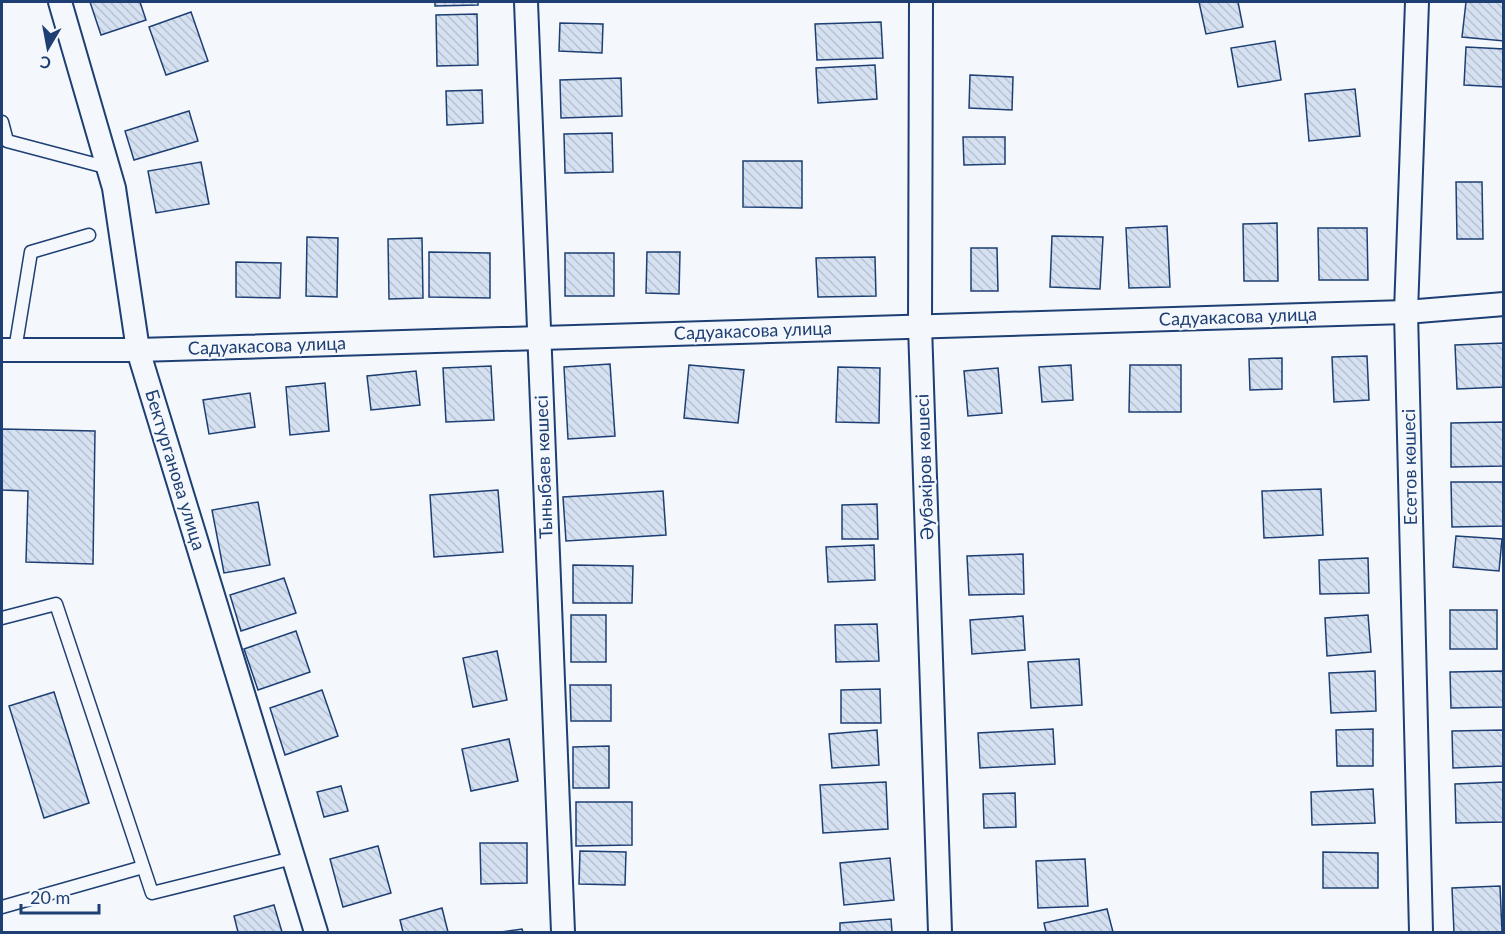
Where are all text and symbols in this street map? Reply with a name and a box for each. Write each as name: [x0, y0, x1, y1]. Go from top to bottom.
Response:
north arrow: [18, 18, 78, 78]
text: С: [38, 53, 52, 74]
street label: Садуакасова улица: [1158, 302, 1317, 330]
street label: Садуакасова улица: [673, 316, 832, 344]
street label: Садуакасова улица: [187, 331, 346, 359]
street label: Бектурганова улица: [141, 387, 211, 553]
street label: Әубәкіров көшесі: [910, 394, 938, 540]
street label: Тыныбаев көшесі: [530, 395, 557, 539]
street label: Есетов көшесі: [1397, 409, 1421, 526]
scale bar: [21, 877, 99, 915]
text: 20 m: [30, 886, 70, 908]

